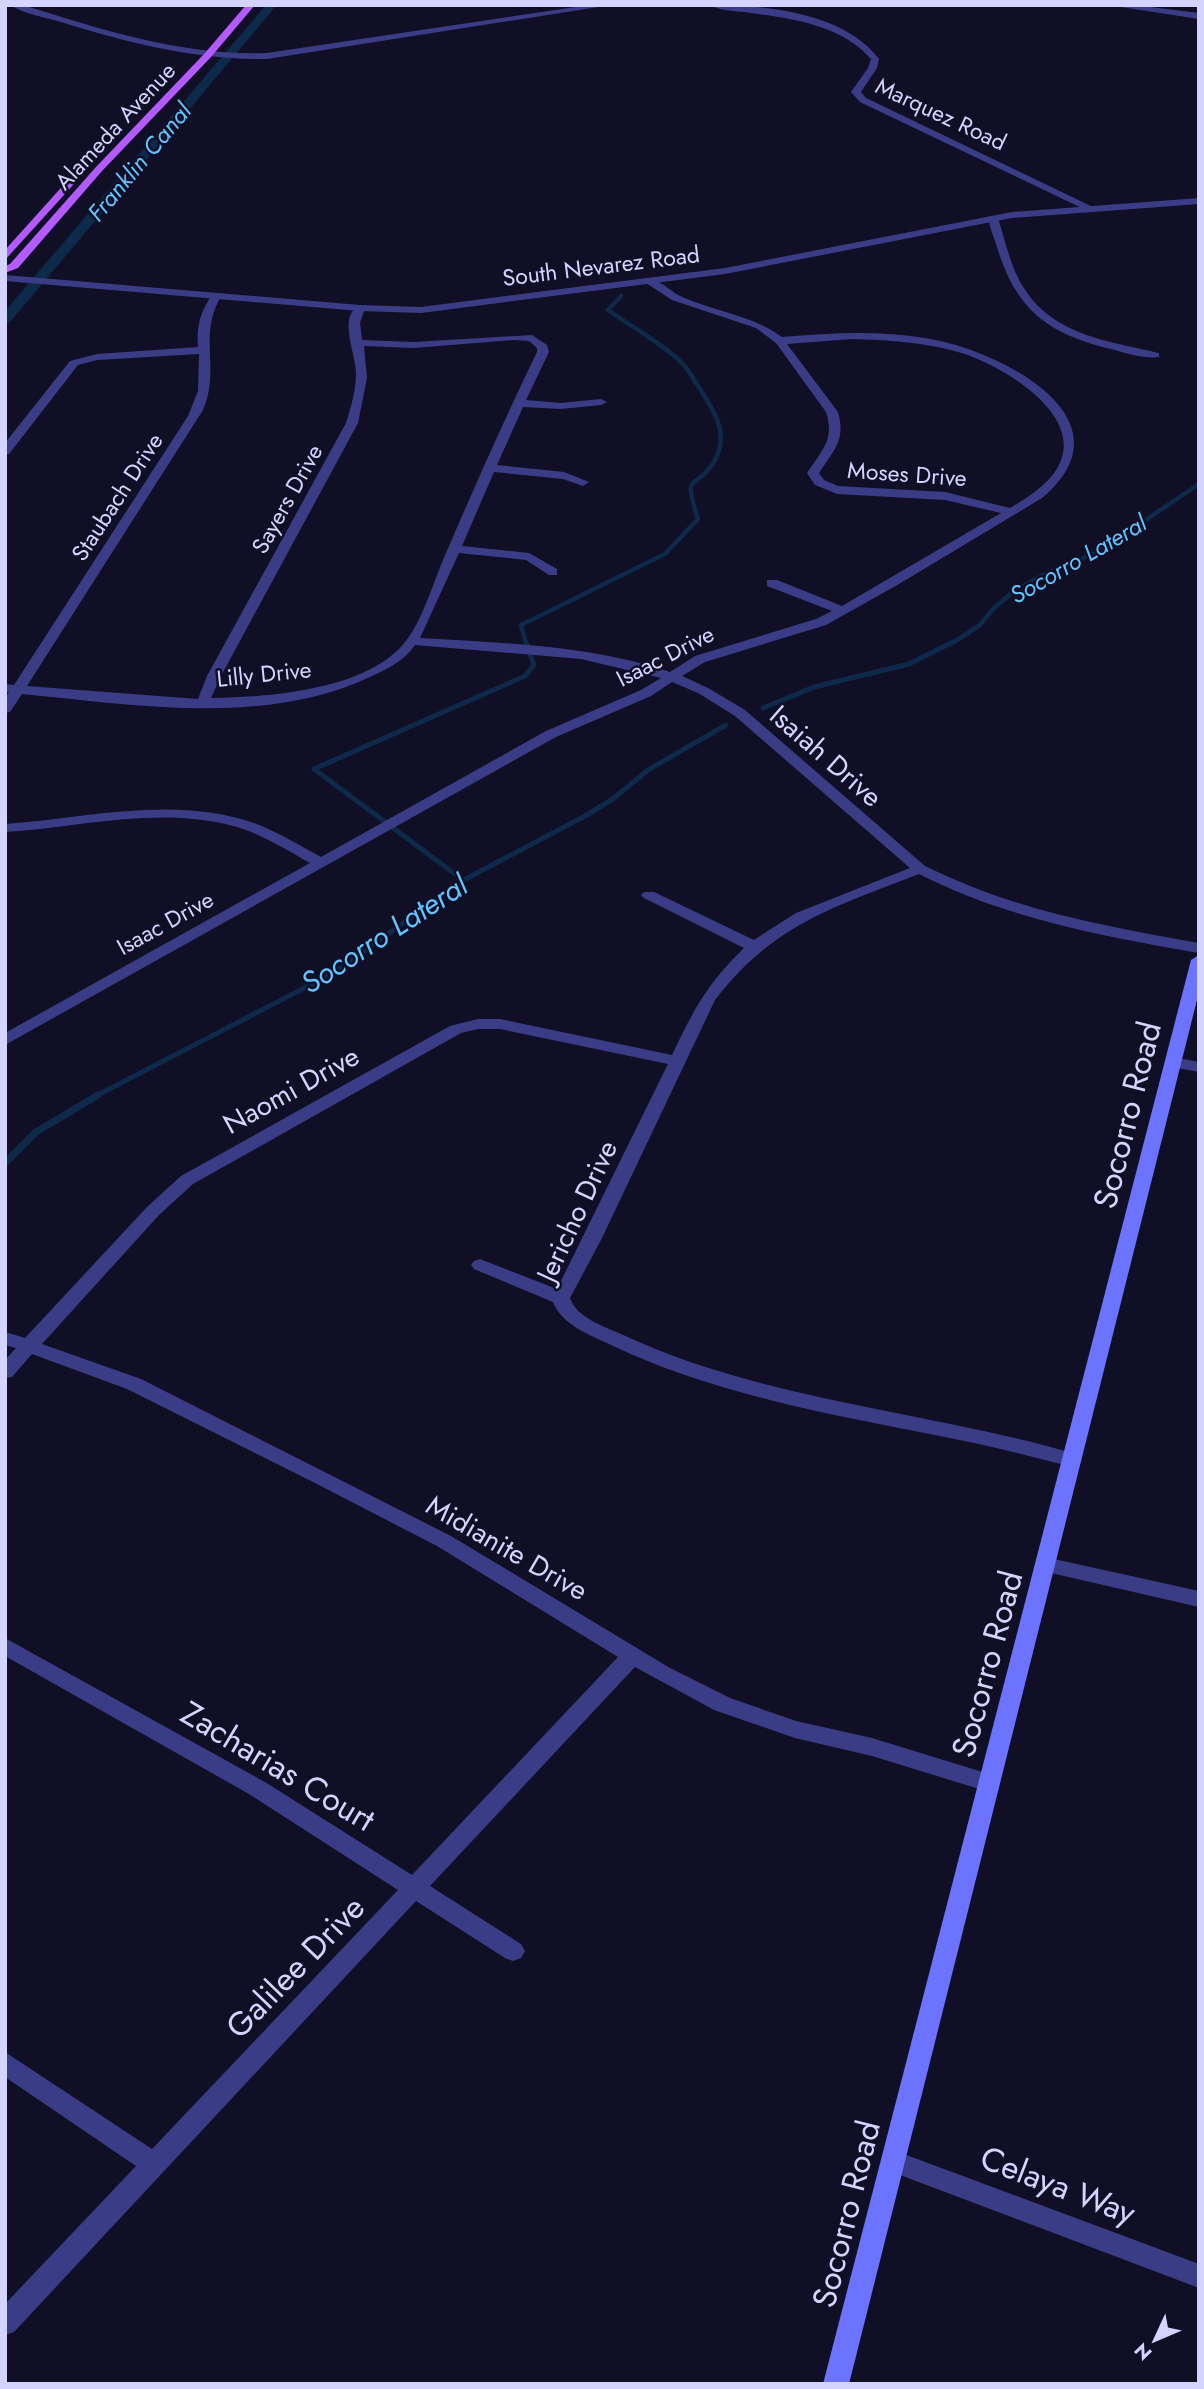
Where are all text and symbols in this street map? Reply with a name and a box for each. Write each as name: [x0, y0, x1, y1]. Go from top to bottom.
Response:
street label: Alameda Avenue: [47, 54, 183, 198]
street label: Marquez Road: [870, 69, 1012, 159]
water label: Franklin Canal: [79, 94, 200, 229]
street label: South Nevarez Road: [500, 237, 702, 295]
street label: Staubach Drive: [63, 426, 171, 568]
street label: Sayers Drive: [243, 438, 331, 560]
street label: Moses Drive: [846, 453, 968, 495]
water label: Socorro Lateral: [1003, 505, 1154, 612]
street label: Isaac Drive: [610, 617, 720, 695]
street label: Lilly Drive: [215, 652, 313, 696]
street label: Isaiah Drive: [761, 695, 891, 817]
water label: Socorro Lateral: [292, 863, 477, 1004]
street label: Isaac Drive: [110, 882, 220, 964]
street label: Socorro Road: [1081, 1017, 1173, 1213]
street label: Naomi Drive: [215, 1036, 367, 1144]
street label: Jericho Drive: [525, 1133, 628, 1292]
street label: Midianite Drive: [419, 1485, 595, 1611]
street label: Socorro Road: [940, 1566, 1034, 1762]
street label: Zacharias Court: [172, 1689, 384, 1843]
street label: Galilee Drive: [215, 1885, 375, 2049]
street label: Socorro Road: [800, 2116, 892, 2312]
street label: Celaya Way: [974, 2134, 1143, 2236]
north arrow: [1120, 2305, 1190, 2375]
text: N: [1128, 2337, 1158, 2366]

